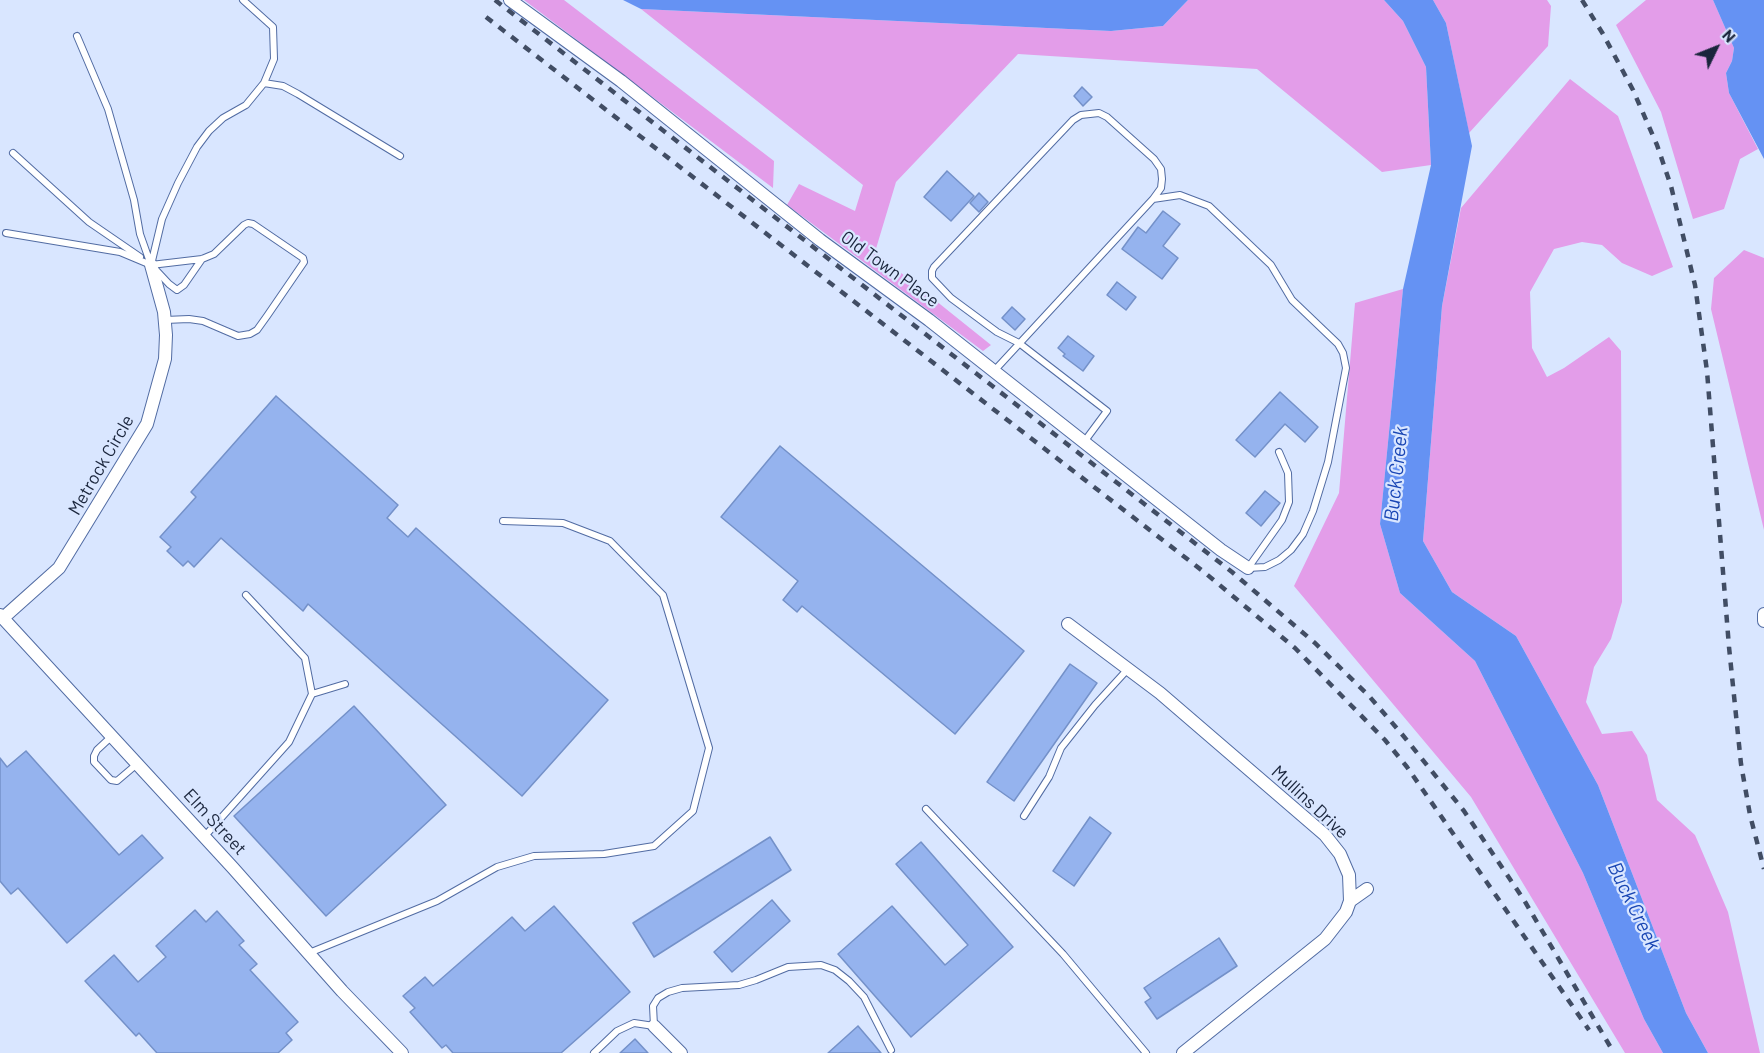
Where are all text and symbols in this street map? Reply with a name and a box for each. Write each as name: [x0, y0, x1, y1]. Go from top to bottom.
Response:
north arrow: [1686, 18, 1746, 78]
text: N: [1719, 25, 1740, 46]
street label: Old Town Place: [837, 226, 943, 312]
street label: Metrock Circle: [64, 411, 138, 519]
water label: Buck Creek: [1379, 425, 1413, 523]
street label: Mullins Drive: [1267, 761, 1353, 843]
street label: Elm Street: [179, 784, 251, 860]
water label: Buck Creek: [1602, 858, 1666, 954]

